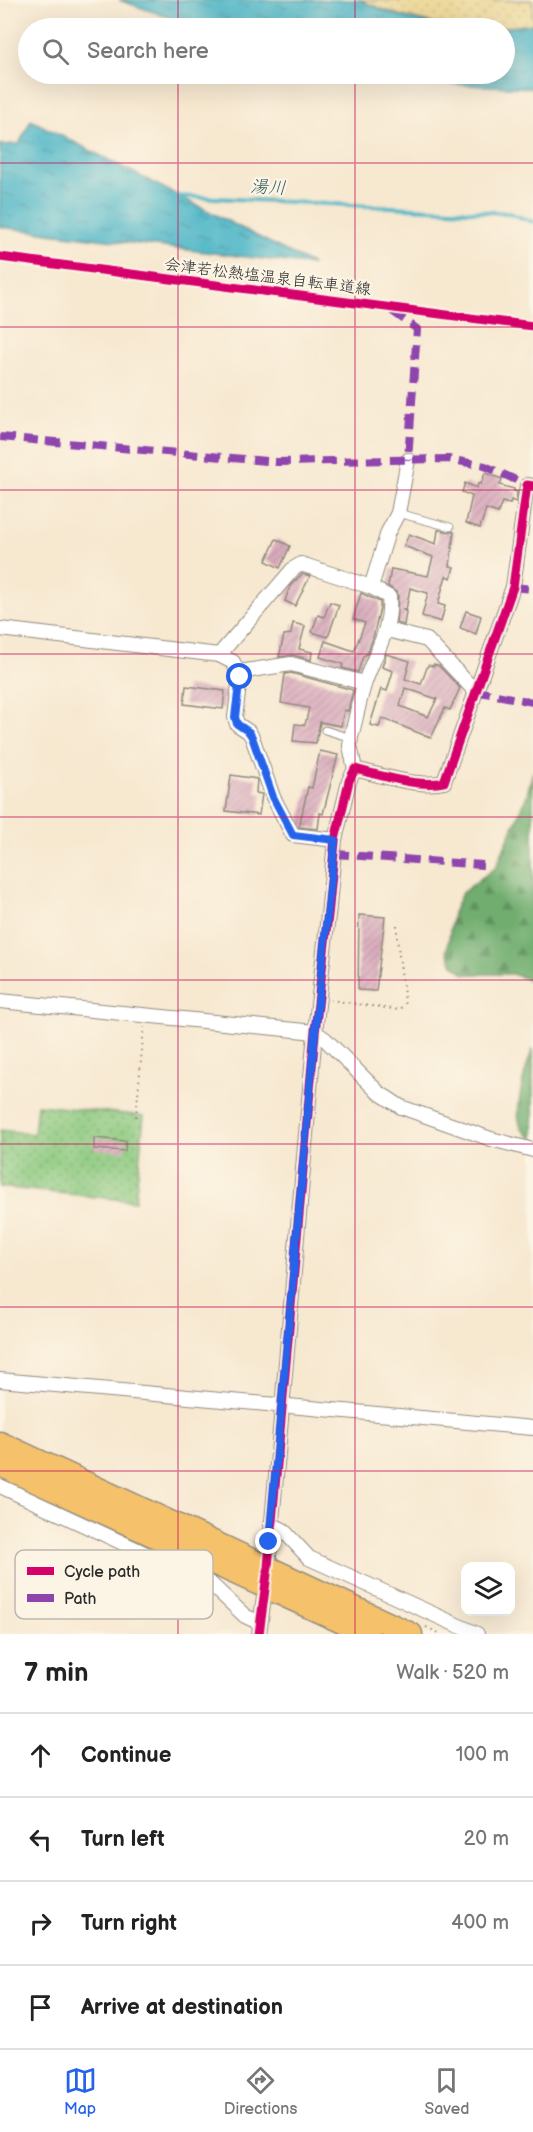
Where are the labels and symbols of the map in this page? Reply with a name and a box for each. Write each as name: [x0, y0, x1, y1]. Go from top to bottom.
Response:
water label: 湯川: [249, 176, 286, 199]
street label: 会津若松熱塩温泉自転車道線: [163, 255, 372, 300]
route start: [226, 663, 252, 689]
route end: [255, 1528, 281, 1554]
legend: [15, 1550, 213, 1619]
text: Cycle path: [64, 1563, 140, 1582]
text: Path: [64, 1590, 96, 1609]

